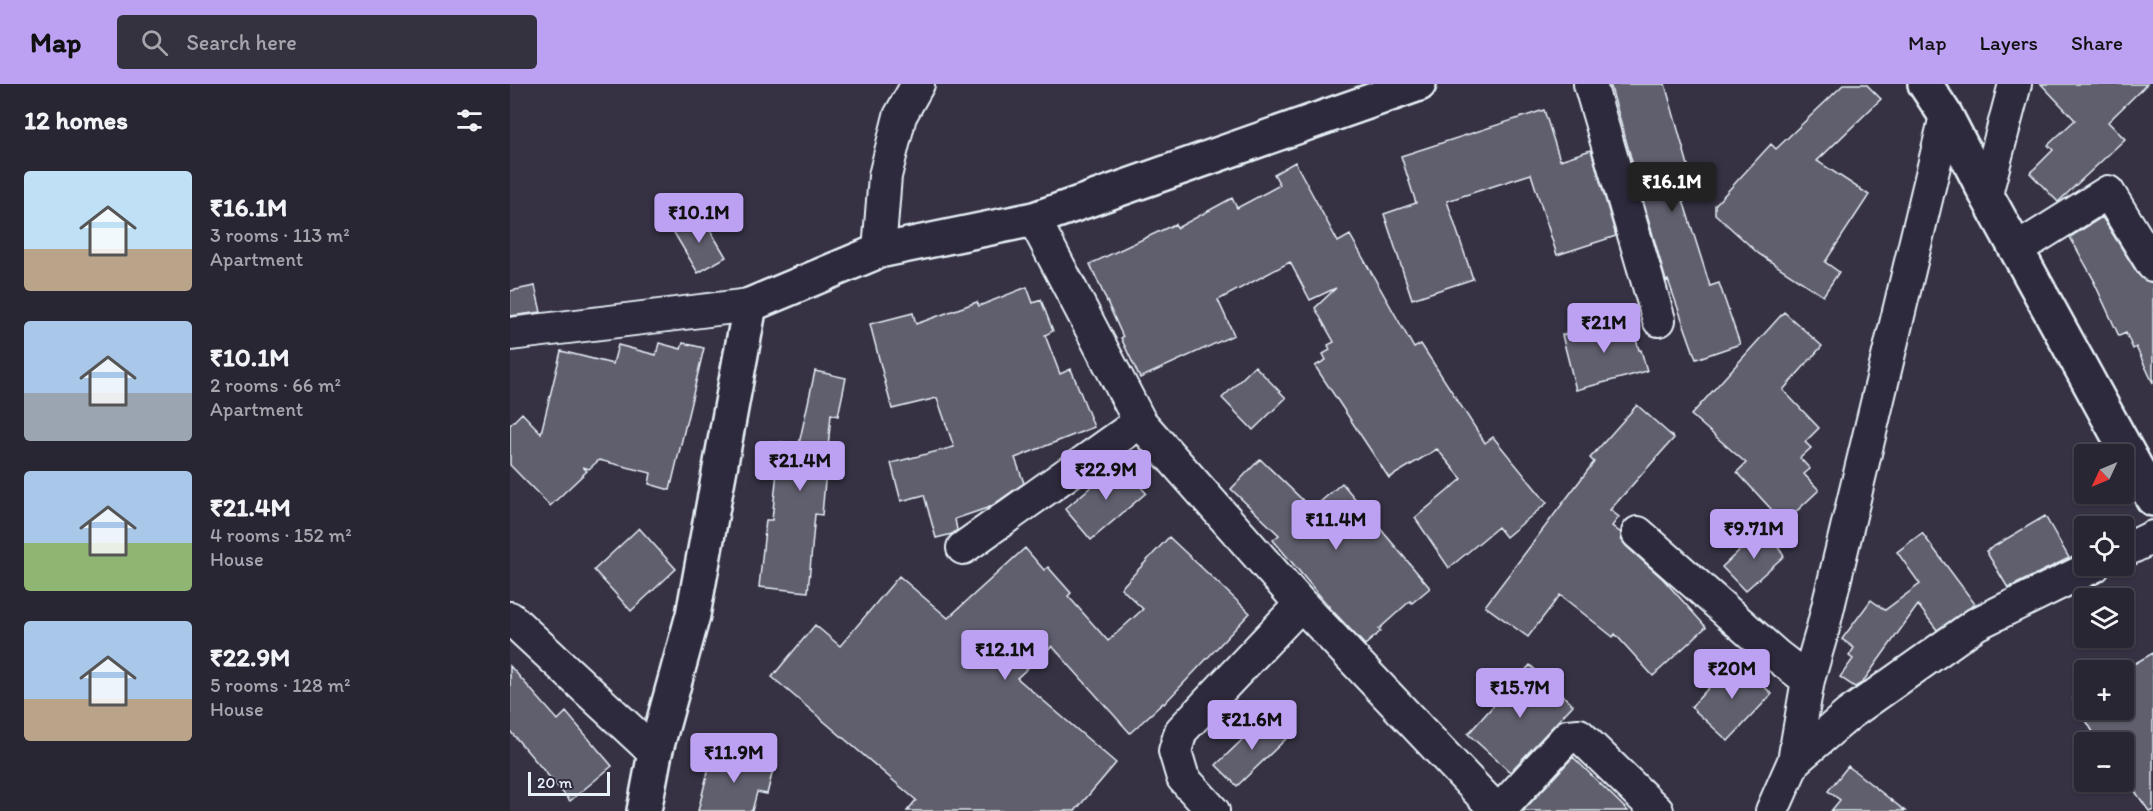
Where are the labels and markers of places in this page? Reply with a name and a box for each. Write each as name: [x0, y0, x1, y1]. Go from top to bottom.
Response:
pin: ₹16.1M: [1623, 162, 1721, 213]
pin: ₹10.1M: [650, 193, 748, 244]
pin: ₹21M: [1568, 303, 1640, 354]
pin: ₹21.4M: [751, 441, 849, 492]
pin: ₹22.9M: [1057, 450, 1155, 501]
pin: ₹11.4M: [1287, 500, 1385, 551]
pin: ₹9.71M: [1705, 509, 1803, 560]
pin: ₹12.1M: [956, 630, 1054, 681]
pin: ₹20M: [1696, 649, 1768, 700]
pin: ₹15.7M: [1471, 668, 1569, 719]
pin: ₹21.6M: [1203, 700, 1301, 751]
pin: ₹11.9M: [685, 733, 783, 784]

